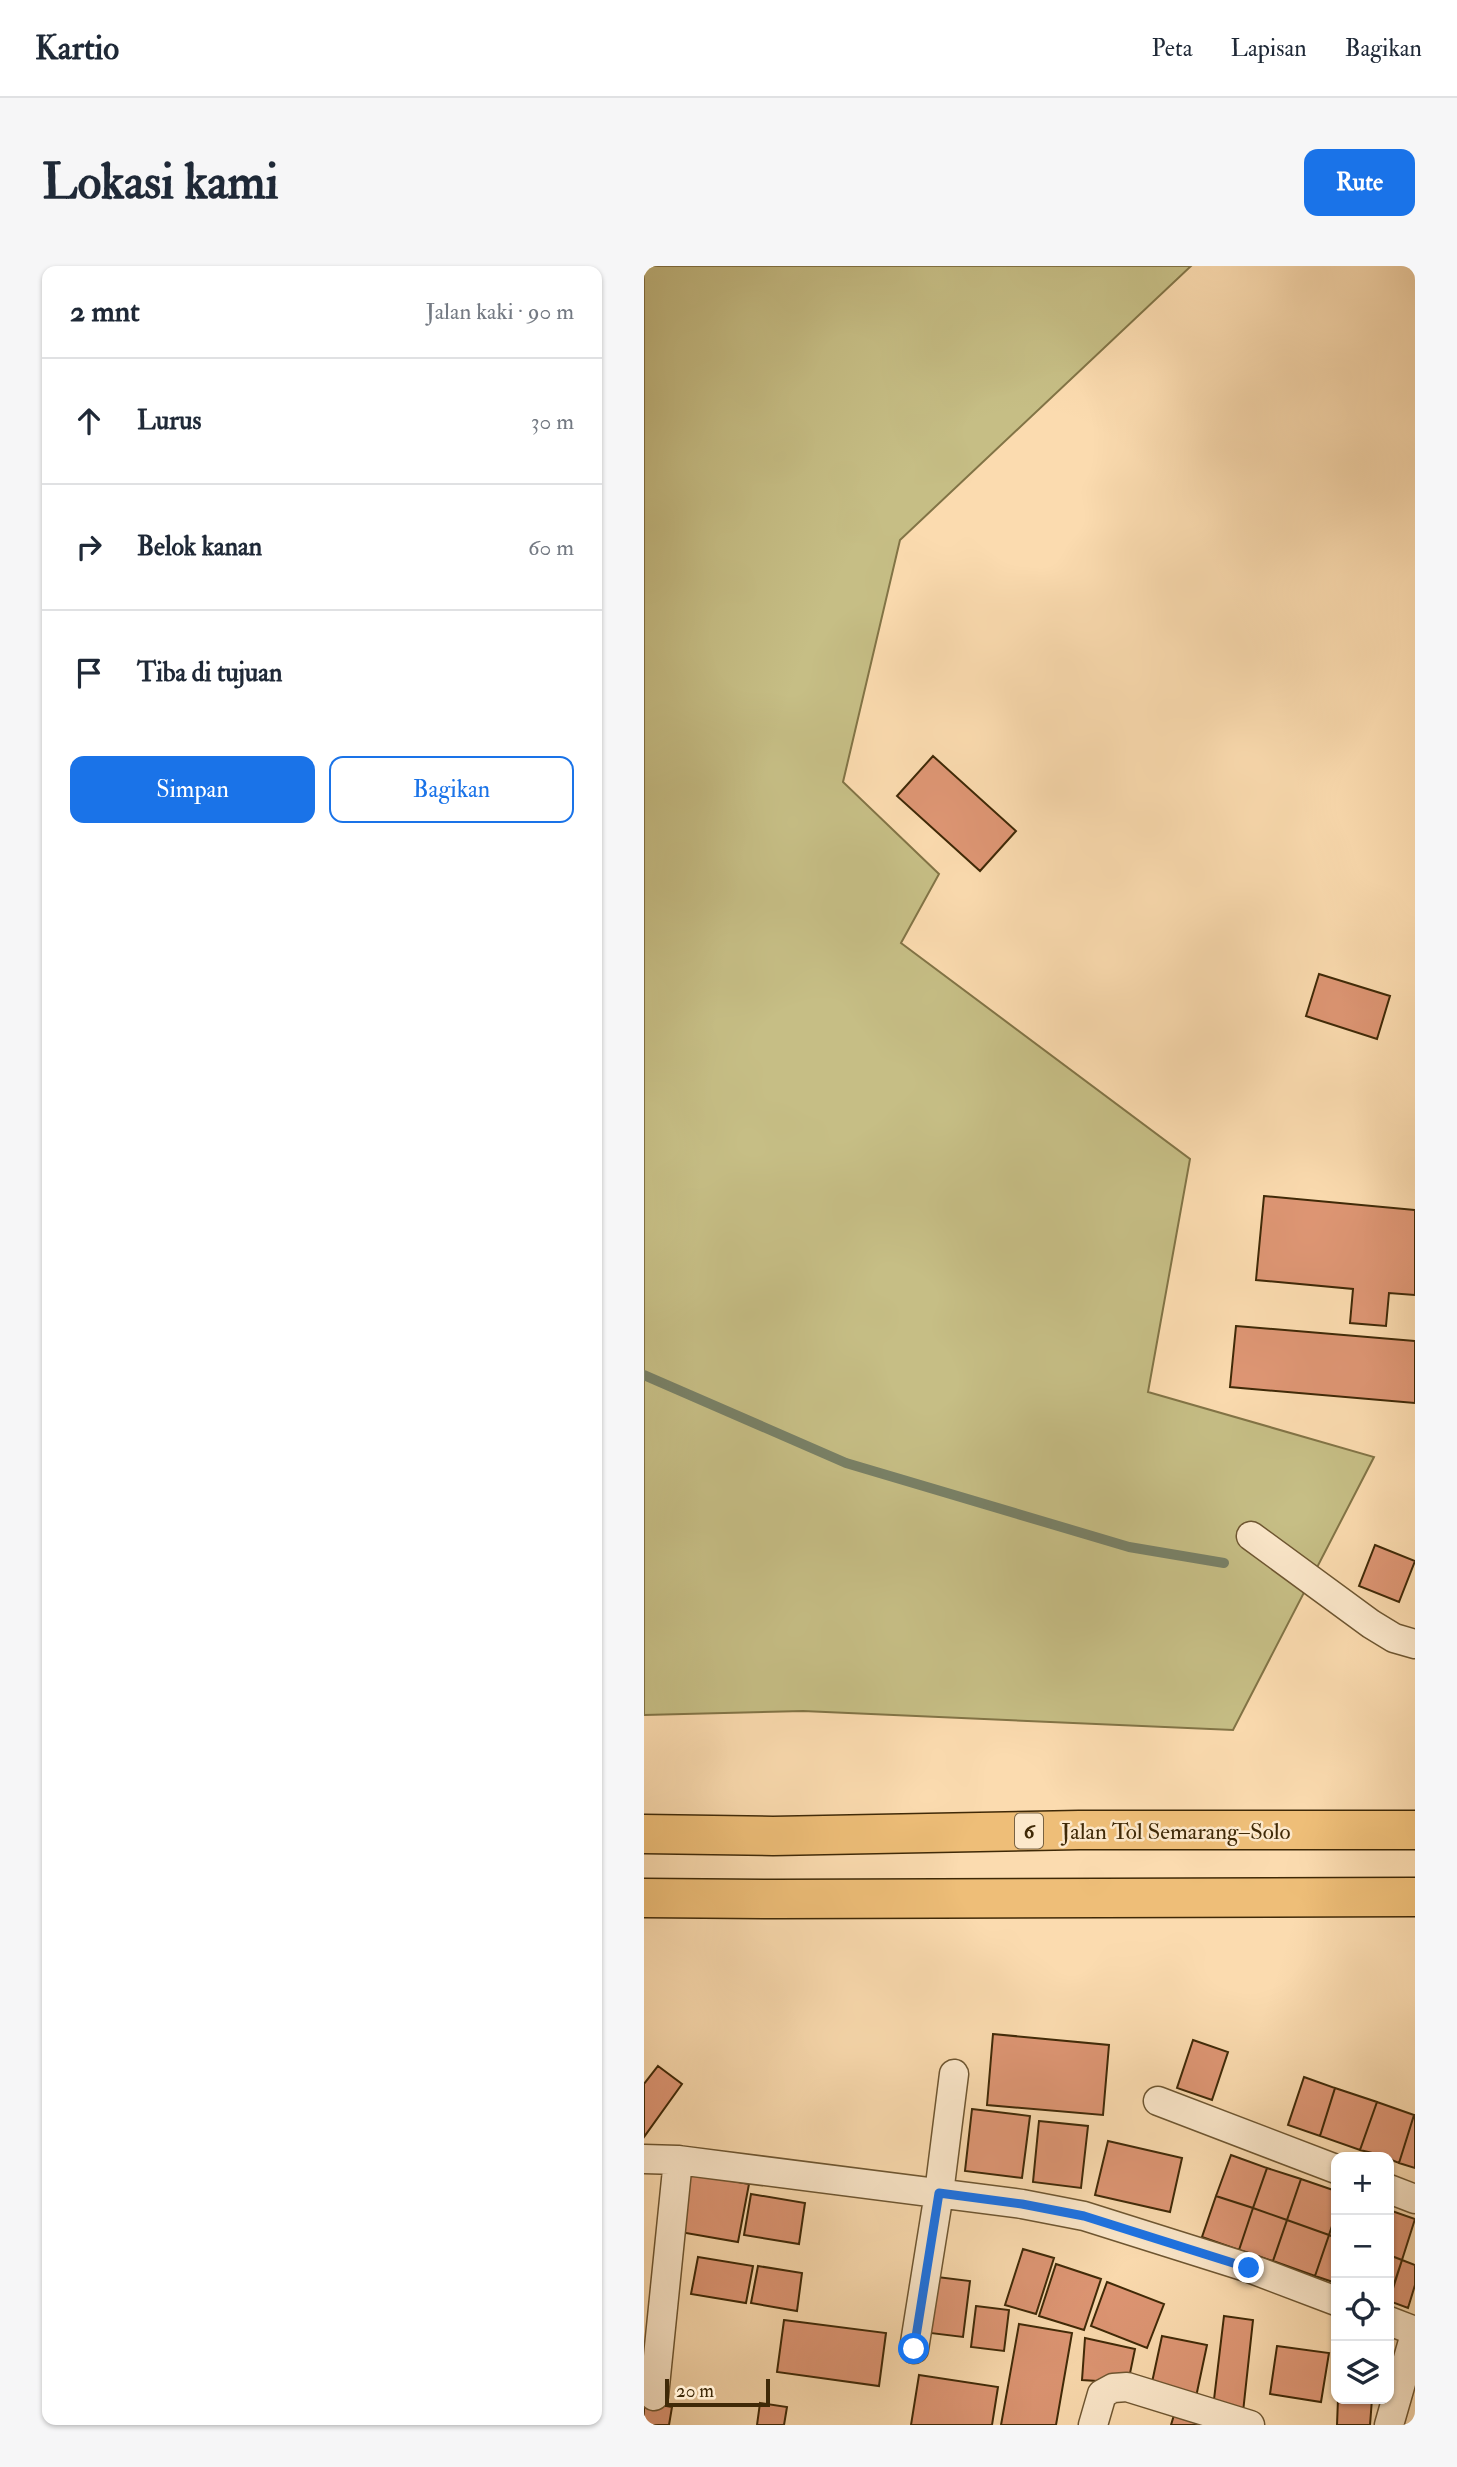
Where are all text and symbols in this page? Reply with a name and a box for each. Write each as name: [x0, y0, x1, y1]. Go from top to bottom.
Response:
text: Kartio: [35, 28, 119, 69]
text: Peta: [1151, 33, 1193, 64]
text: Lapisan: [1231, 33, 1307, 64]
text: Bagikan: [1345, 33, 1422, 64]
button: Rute: [1304, 149, 1415, 216]
text: Lokasi kami: [42, 152, 279, 213]
text: 2 mnt: [70, 293, 140, 330]
text: Jalan kaki · 90 m: [426, 297, 574, 326]
icon: ahead: [70, 402, 108, 440]
text: Lurus: [137, 405, 201, 437]
text: 30 m: [531, 407, 574, 436]
icon: right: [70, 528, 108, 566]
text: Belok kanan: [137, 531, 262, 563]
text: 60 m: [528, 533, 574, 562]
icon: arrive: [70, 654, 108, 692]
text: Tiba di tujuan: [137, 657, 282, 689]
button: Simpan: [70, 756, 315, 823]
button: Bagikan: [329, 756, 574, 823]
road number: 6: [1015, 1814, 1043, 1848]
street label: Jalan Tol Semarang–Solo: [1060, 1817, 1291, 1846]
map controls: [1331, 2152, 1394, 2404]
button: +: [1331, 2152, 1394, 2215]
button: −: [1331, 2215, 1394, 2278]
route end: [1233, 2252, 1264, 2283]
button: locate: [1331, 2278, 1394, 2341]
route start: [898, 2333, 929, 2364]
button: layers: [1331, 2341, 1394, 2404]
scale bar: [665, 2376, 770, 2408]
text: 20 m: [676, 2379, 714, 2403]

